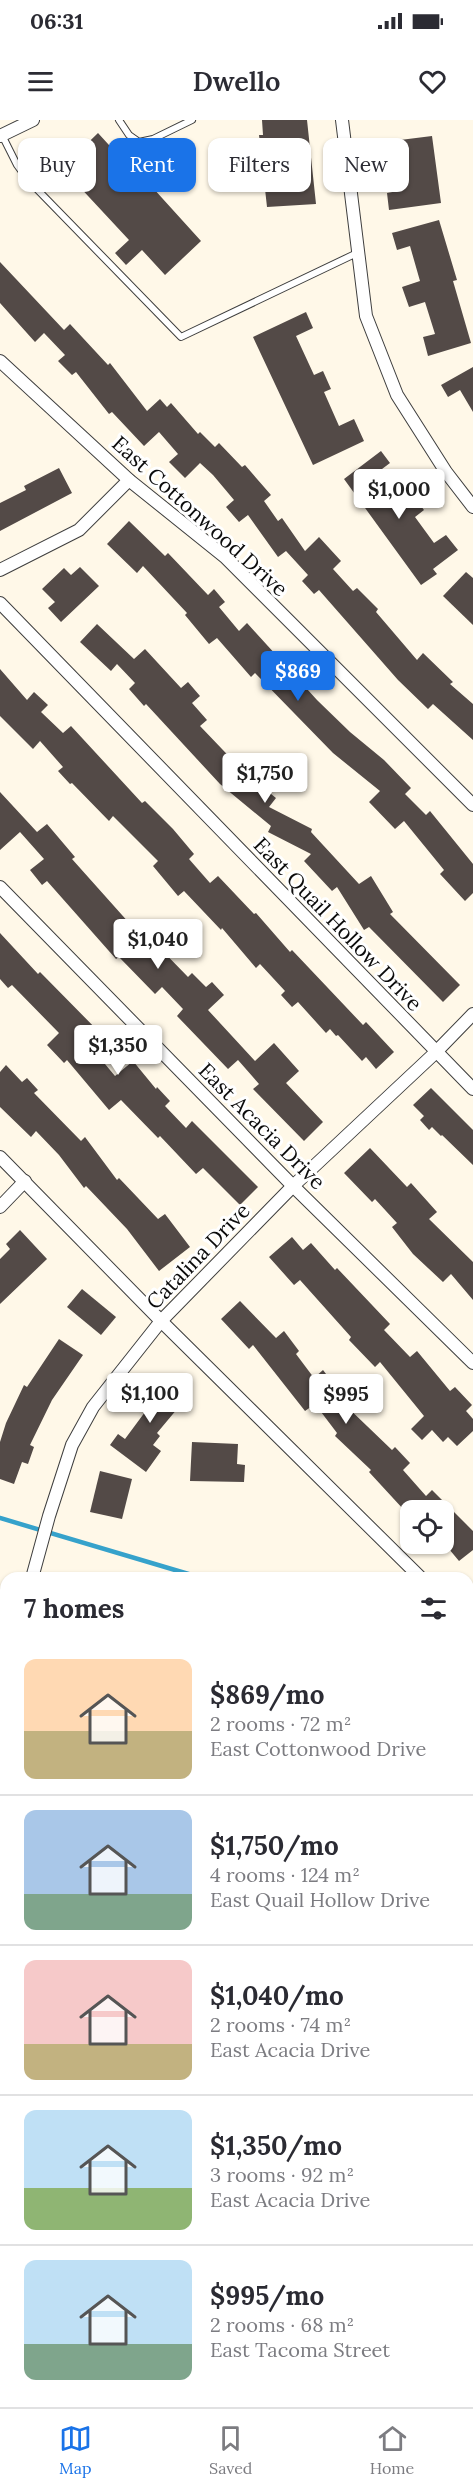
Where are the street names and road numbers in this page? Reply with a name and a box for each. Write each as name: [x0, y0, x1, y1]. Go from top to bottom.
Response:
street label: East Cottonwood Drive: [107, 430, 293, 602]
street label: East Quail Hollow Drive: [248, 832, 428, 1016]
street label: East Acacia Drive: [193, 1057, 331, 1195]
street label: Catalina Drive: [141, 1197, 255, 1315]

